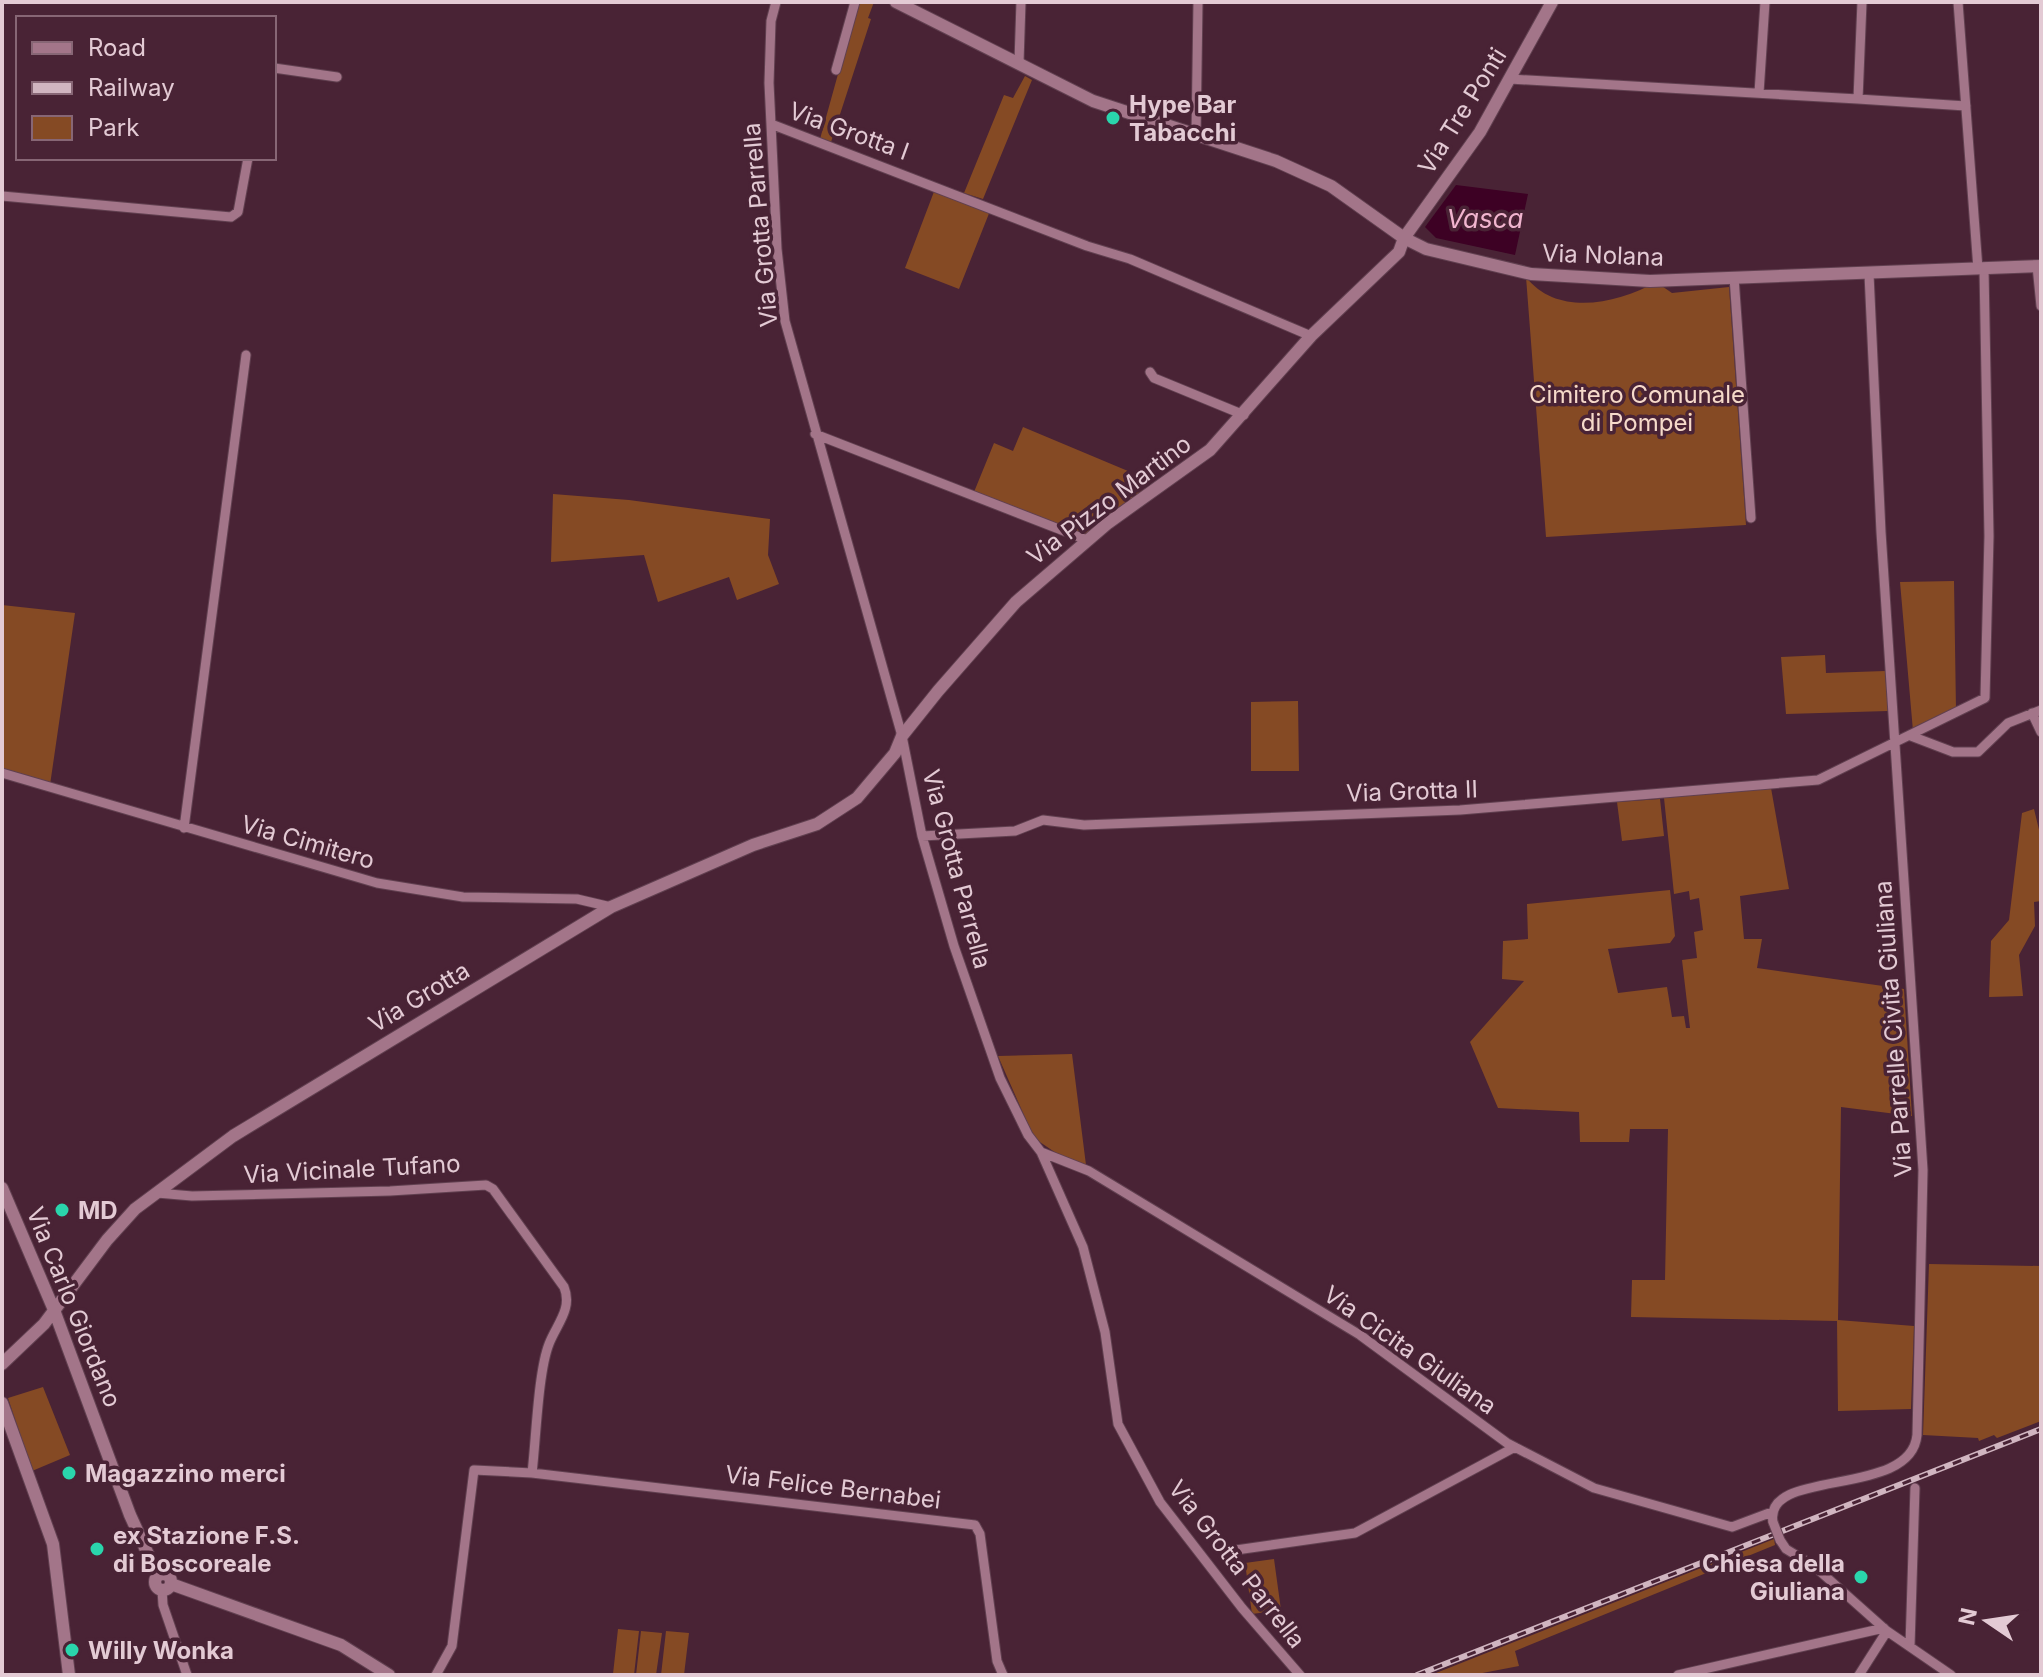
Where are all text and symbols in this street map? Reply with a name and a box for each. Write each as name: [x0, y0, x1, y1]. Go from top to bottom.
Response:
legend: [16, 16, 276, 160]
text: Road: [88, 33, 146, 62]
street label: Via Tre Ponti: [1412, 42, 1512, 180]
text: Railway: [88, 73, 175, 102]
place label: Hype Bar Tabacchi: [1129, 90, 1237, 147]
street label: Via Grotta I: [785, 96, 913, 166]
marker: Hype Bar Tabacchi: [1104, 109, 1122, 127]
text: Park: [88, 113, 139, 142]
street label: Via Grotta Parrella: [737, 122, 783, 328]
water label: Vasca: [1446, 203, 1524, 234]
street label: Via Nolana: [1542, 238, 1664, 272]
park label: Cimitero Comunale di Pompei: [1529, 380, 1745, 437]
street label: Via Pizzo Martino: [1021, 429, 1197, 571]
street label: Via Grotta Parrella: [916, 766, 998, 972]
street label: Via Grotta II: [1346, 774, 1478, 808]
street label: Via Cimitero: [238, 809, 378, 875]
street label: Via Parrelle Civita Giuliana: [1868, 880, 1918, 1178]
street label: Via Grotta: [363, 956, 475, 1038]
street label: Via Vicinale Tufano: [243, 1149, 461, 1189]
place label: MD: [78, 1196, 118, 1225]
marker: MD: [53, 1201, 71, 1219]
street label: Via Carlo Giordano: [21, 1203, 127, 1411]
street label: Via Cicita Giuliana: [1318, 1280, 1502, 1420]
place label: Magazzino merci: [85, 1459, 286, 1488]
street label: Via Felice Bernabei: [723, 1459, 943, 1515]
marker: Magazzino merci: [60, 1464, 78, 1482]
street label: Via Grotta Parrella: [1162, 1474, 1312, 1654]
place label: ex Stazione F.S. di Boscoreale: [113, 1521, 300, 1578]
marker: ex Stazione F.S. di Boscoreale: [88, 1540, 106, 1558]
place label: Chiesa della Giuliana: [1702, 1549, 1845, 1606]
marker: Chiesa della Giuliana: [1852, 1568, 1870, 1586]
north arrow: [1947, 1581, 2027, 1661]
text: N: [1953, 1605, 1982, 1628]
place label: Willy Wonka: [88, 1636, 234, 1665]
marker: Willy Wonka: [63, 1641, 81, 1659]

